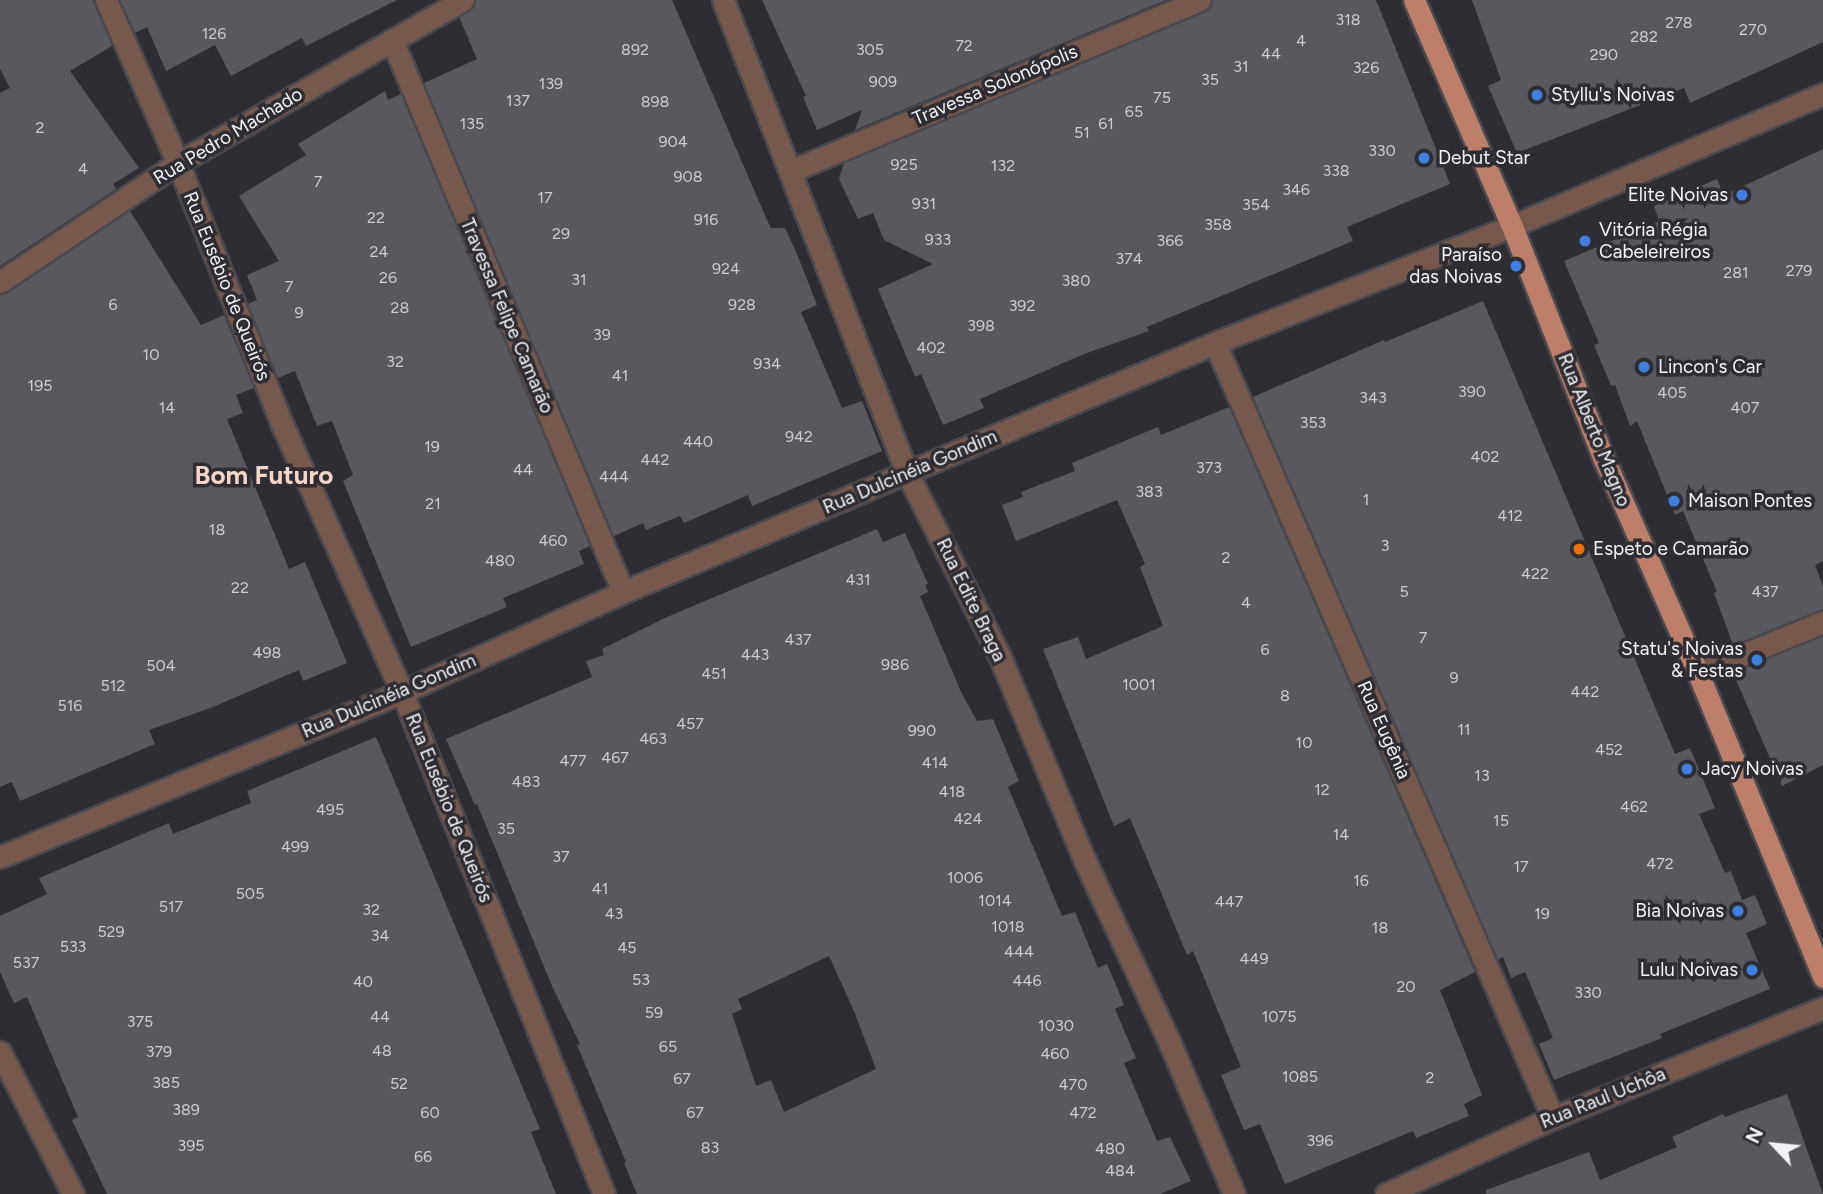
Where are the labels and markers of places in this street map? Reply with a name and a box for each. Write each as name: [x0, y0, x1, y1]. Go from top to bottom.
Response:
place label: Styllu's Noivas: [1551, 84, 1674, 106]
marker: Styllu's Noivas: [1529, 87, 1545, 103]
place label: Debut Star: [1438, 147, 1530, 169]
marker: Debut Star: [1416, 150, 1432, 166]
place label: Elite Noivas: [1628, 184, 1728, 206]
marker: Elite Noivas: [1734, 187, 1750, 203]
place label: Vitória Régia Cabeleireiros: [1599, 219, 1710, 263]
marker: Vitória Régia Cabeleireiros: [1577, 233, 1593, 249]
place label: Paraíso das Noivas: [1409, 244, 1502, 288]
marker: Paraíso das Noivas: [1508, 258, 1524, 274]
place label: Lincon's Car: [1658, 356, 1762, 378]
marker: Lincon's Car: [1636, 359, 1652, 375]
place label: Maison Pontes: [1688, 490, 1812, 512]
marker: Maison Pontes: [1666, 493, 1682, 509]
place label: Espeto e Camarão: [1593, 538, 1749, 560]
marker: Espeto e Camarão: [1571, 541, 1587, 557]
place label: Statu's Noivas & Festas: [1621, 638, 1743, 682]
marker: Statu's Noivas & Festas: [1749, 652, 1765, 668]
place label: Jacy Noivas: [1701, 758, 1804, 780]
marker: Jacy Noivas: [1679, 761, 1695, 777]
place label: Bia Noivas: [1635, 900, 1724, 922]
marker: Bia Noivas: [1730, 903, 1746, 919]
place label: Lulu Noivas: [1640, 959, 1738, 981]
marker: Lulu Noivas: [1744, 962, 1760, 978]

